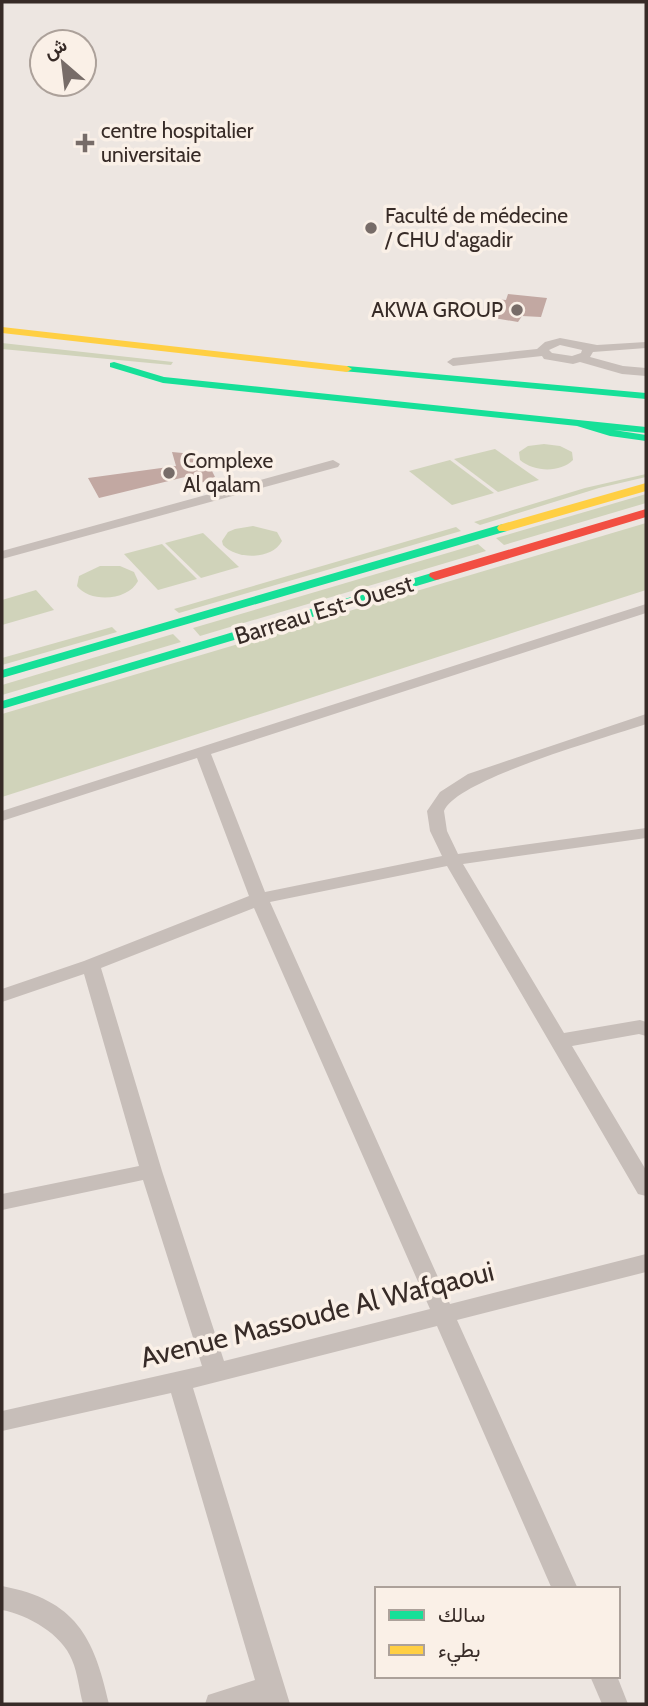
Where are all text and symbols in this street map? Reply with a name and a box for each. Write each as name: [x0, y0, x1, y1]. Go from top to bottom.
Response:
north arrow: [28, 28, 98, 98]
text: ش: [40, 33, 71, 64]
place label: centre hospitalier universitaie: [101, 118, 254, 167]
marker: centre hospitalier universitaie: [75, 133, 95, 153]
place label: Faculté de médecine / CHU d'agadir: [384, 203, 568, 252]
marker: Faculté de médecine / CHU d'agadir: [363, 220, 379, 236]
place label: AKWA GROUP: [371, 297, 503, 322]
marker: AKWA GROUP: [509, 302, 525, 318]
place label: Complexe Al qalam: [183, 448, 273, 497]
marker: Complexe Al qalam: [161, 465, 177, 481]
street label: Barreau Est-Ouest: [231, 569, 417, 650]
street label: Avenue Massoude Al Wafqaoui: [137, 1254, 497, 1374]
legend: [375, 1587, 620, 1678]
text: سالك: [438, 1602, 485, 1627]
text: بطيء: [438, 1637, 481, 1667]

